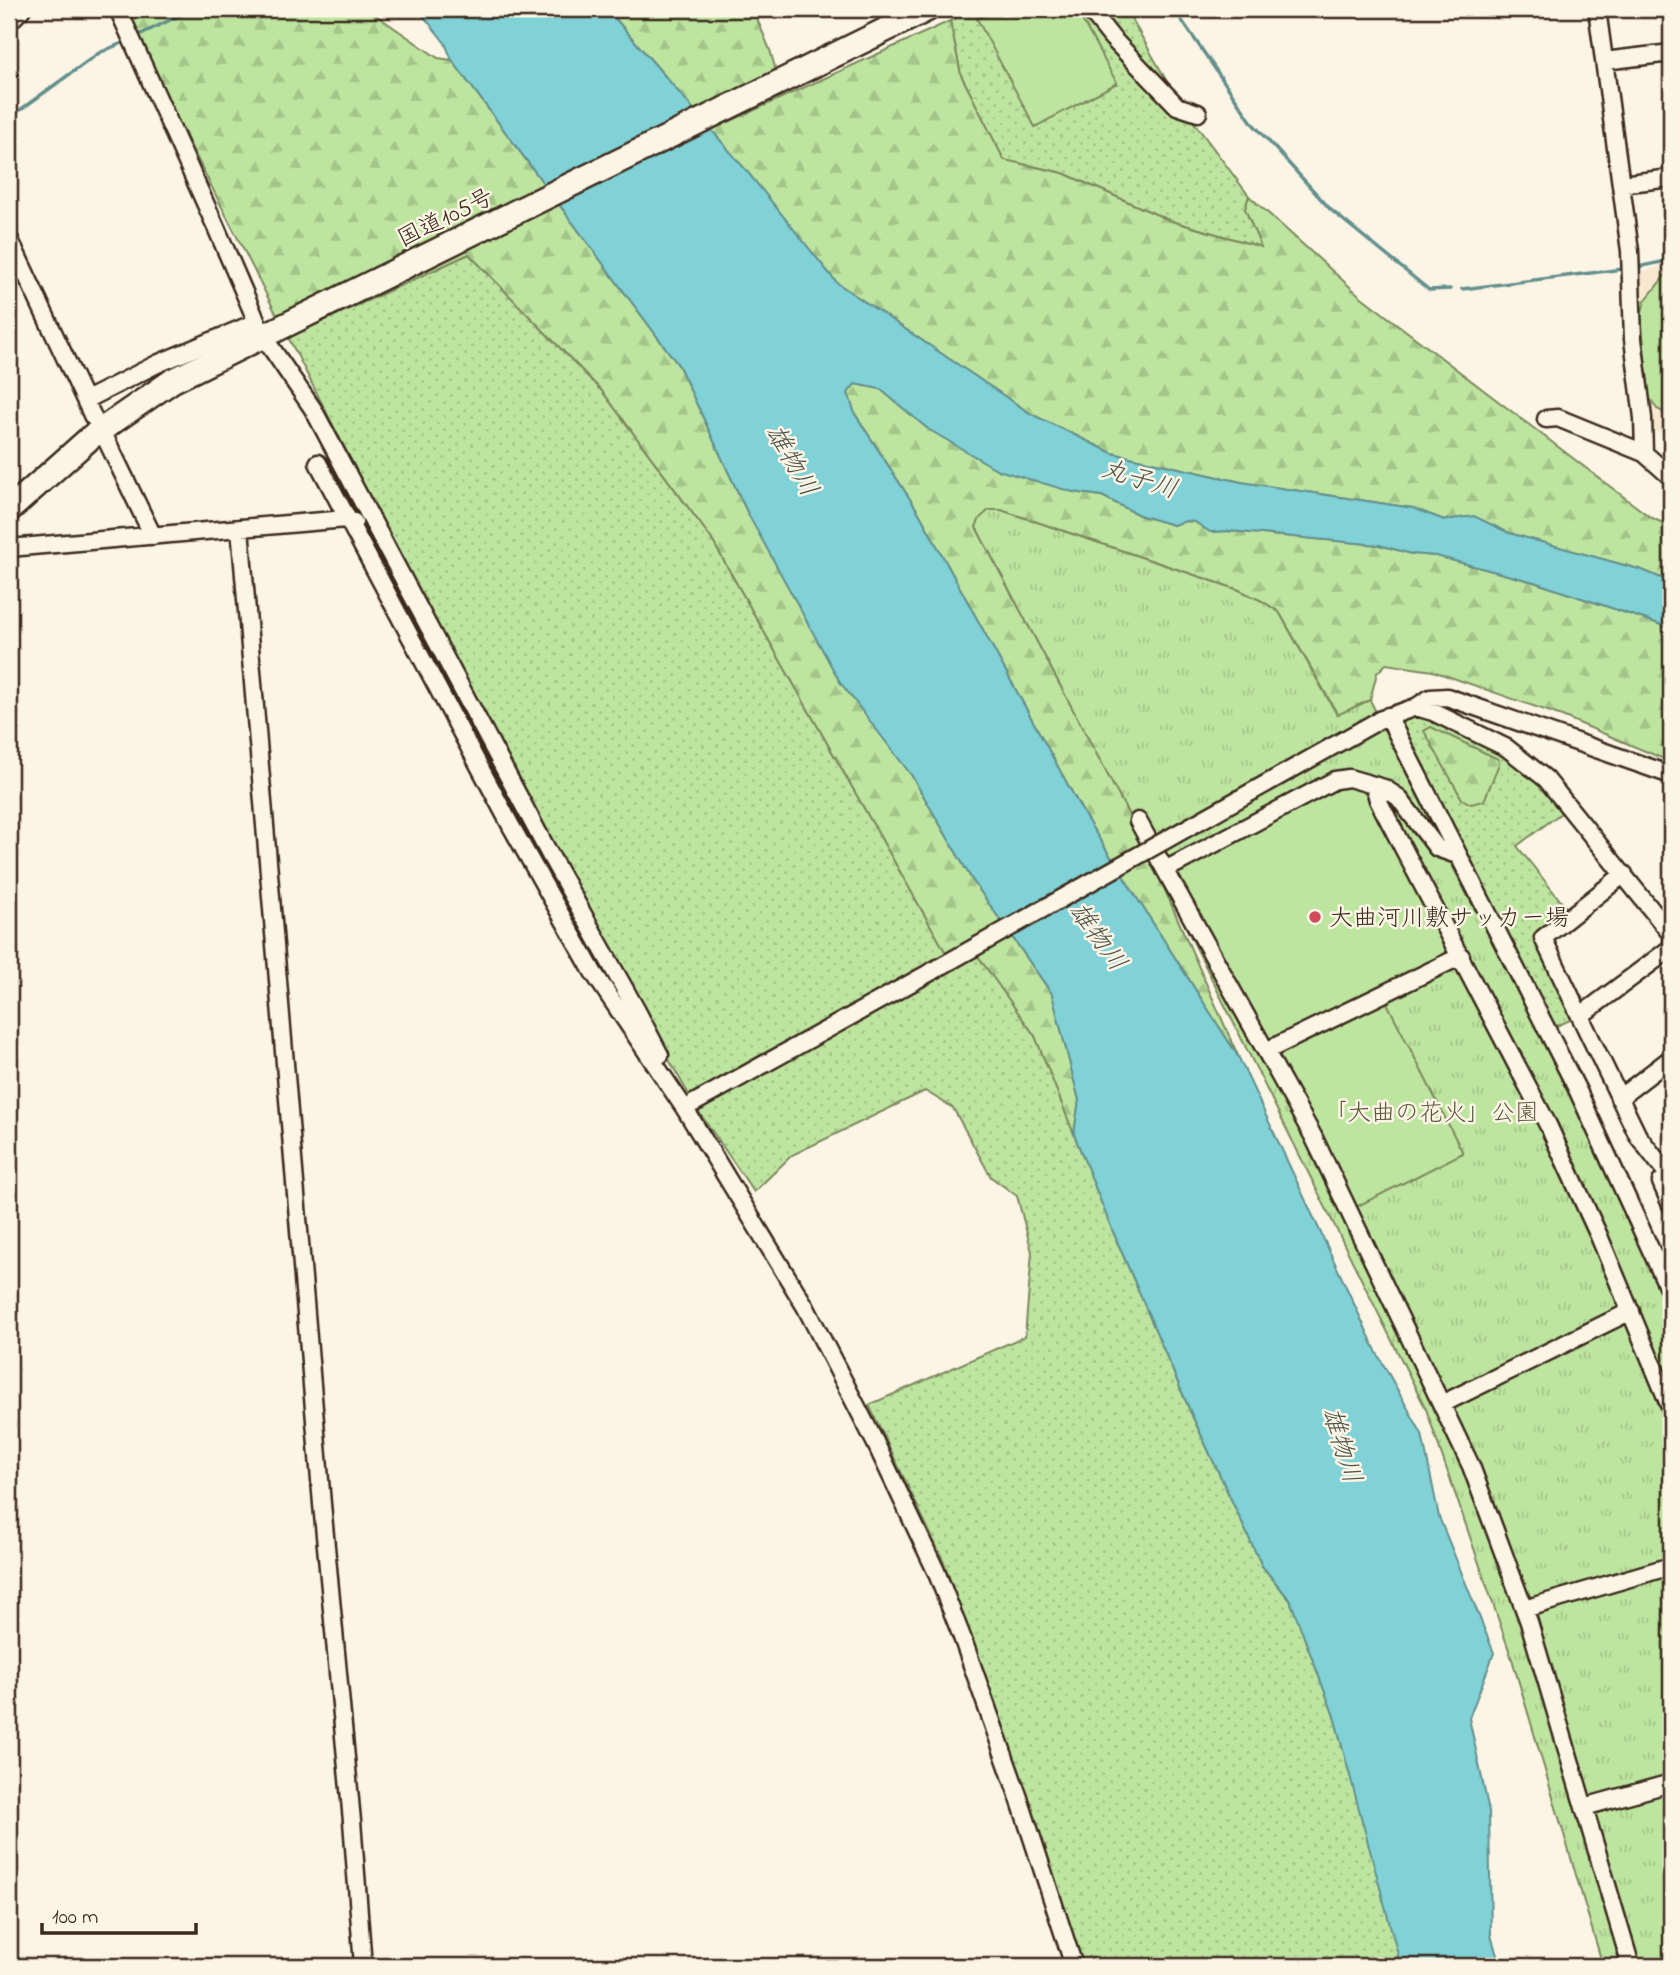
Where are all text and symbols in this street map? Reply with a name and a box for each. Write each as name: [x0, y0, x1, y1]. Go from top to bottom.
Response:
street label: 国道105号: [392, 181, 500, 258]
water label: 雄物川: [754, 418, 826, 505]
water label: 丸子川: [1096, 451, 1182, 510]
water label: 雄物川: [1058, 895, 1135, 980]
place label: 大曲河川敷サッカー場: [1329, 902, 1569, 937]
marker: 大曲河川敷サッカー場: [1307, 909, 1323, 925]
park label: 「大曲の花火」公園: [1323, 1097, 1539, 1132]
water label: 雄物川: [1311, 1403, 1370, 1489]
scale bar: [42, 1891, 196, 1935]
text: 100 m: [52, 1903, 98, 1933]

